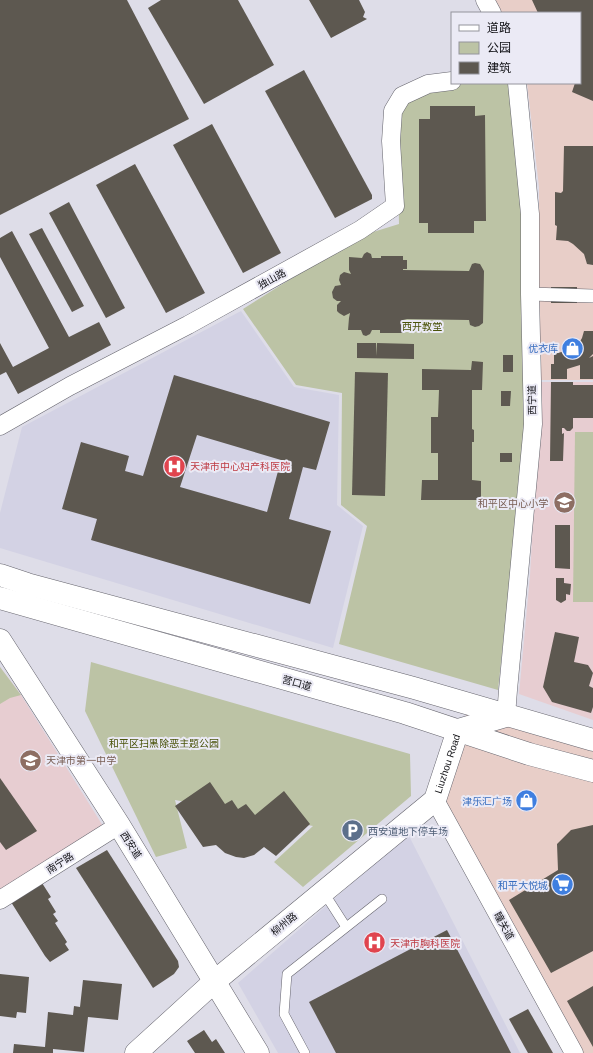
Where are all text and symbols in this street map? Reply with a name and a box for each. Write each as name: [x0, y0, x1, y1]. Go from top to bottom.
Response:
legend: [451, 12, 581, 84]
text: 道路: [487, 21, 511, 35]
text: 公园: [487, 41, 511, 55]
text: 建筑: [487, 61, 511, 75]
street label: 独山路: [256, 267, 288, 291]
park label: 西开教堂: [402, 321, 442, 332]
shop icon: 优衣库: [560, 335, 586, 361]
place label: 优衣库: [528, 343, 558, 354]
street label: 西宁道: [526, 385, 538, 415]
hospital icon: 天津市中心妇产科医院: [162, 453, 188, 479]
place label: 天津市中心妇产科医院: [190, 461, 290, 472]
school or university icon: 和平区中心小学: [551, 490, 577, 516]
place label: 和平区中心小学: [478, 498, 548, 509]
street label: 营口道: [281, 674, 313, 692]
street label: Liuzhou Road: [432, 733, 462, 795]
park label: 和平区扫黑除恶主题公园: [109, 738, 219, 749]
school or university icon: 天津市第一中学: [18, 747, 44, 773]
place label: 天津市第一中学: [46, 755, 116, 766]
shop icon: 津乐汇广场: [514, 788, 540, 814]
place label: 津乐汇广场: [462, 796, 512, 807]
parking icon: 西安道地下停车场: [339, 818, 365, 844]
place label: 西安道地下停车场: [368, 826, 448, 837]
street label: 西安道: [118, 829, 144, 861]
street label: 南宁路: [44, 850, 76, 876]
supermarket icon: 和平大悦城: [550, 872, 576, 898]
place label: 和平大悦城: [498, 880, 548, 891]
street label: 柳州路: [269, 910, 299, 938]
street label: 瞳关道: [492, 910, 516, 942]
hospital icon: 天津市胸科医院: [361, 930, 387, 956]
place label: 天津市胸科医院: [390, 938, 460, 949]

